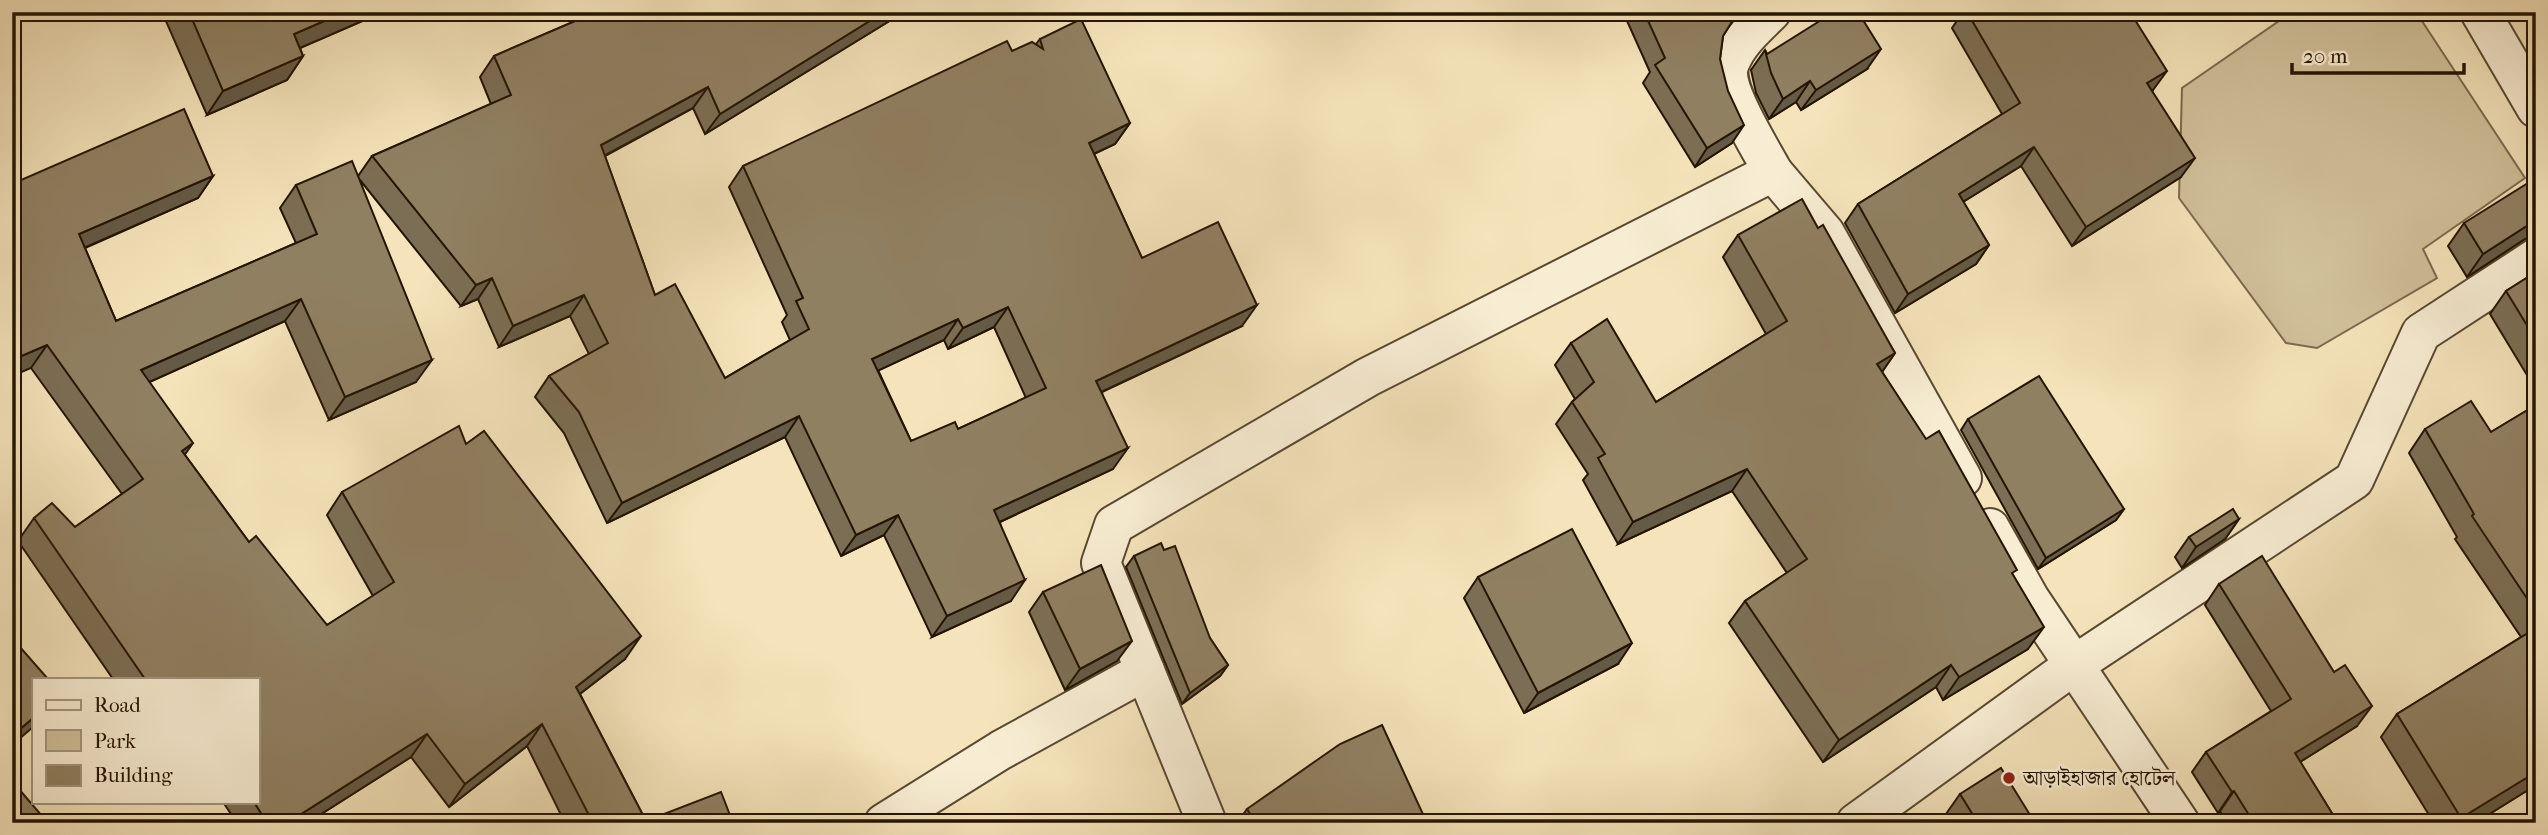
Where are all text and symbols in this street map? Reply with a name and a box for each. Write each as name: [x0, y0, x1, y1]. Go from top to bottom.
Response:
scale bar: [2292, 32, 2464, 76]
text: 20 m: [2303, 44, 2348, 68]
legend: [32, 678, 259, 804]
text: Road: [94, 693, 141, 717]
text: Park: [94, 729, 136, 753]
text: Building: [94, 763, 173, 787]
place label: আড়াইহাজার হোটেল: [2022, 766, 2176, 790]
marker: আড়াইহাজার হোটেল: [2001, 770, 2017, 786]

